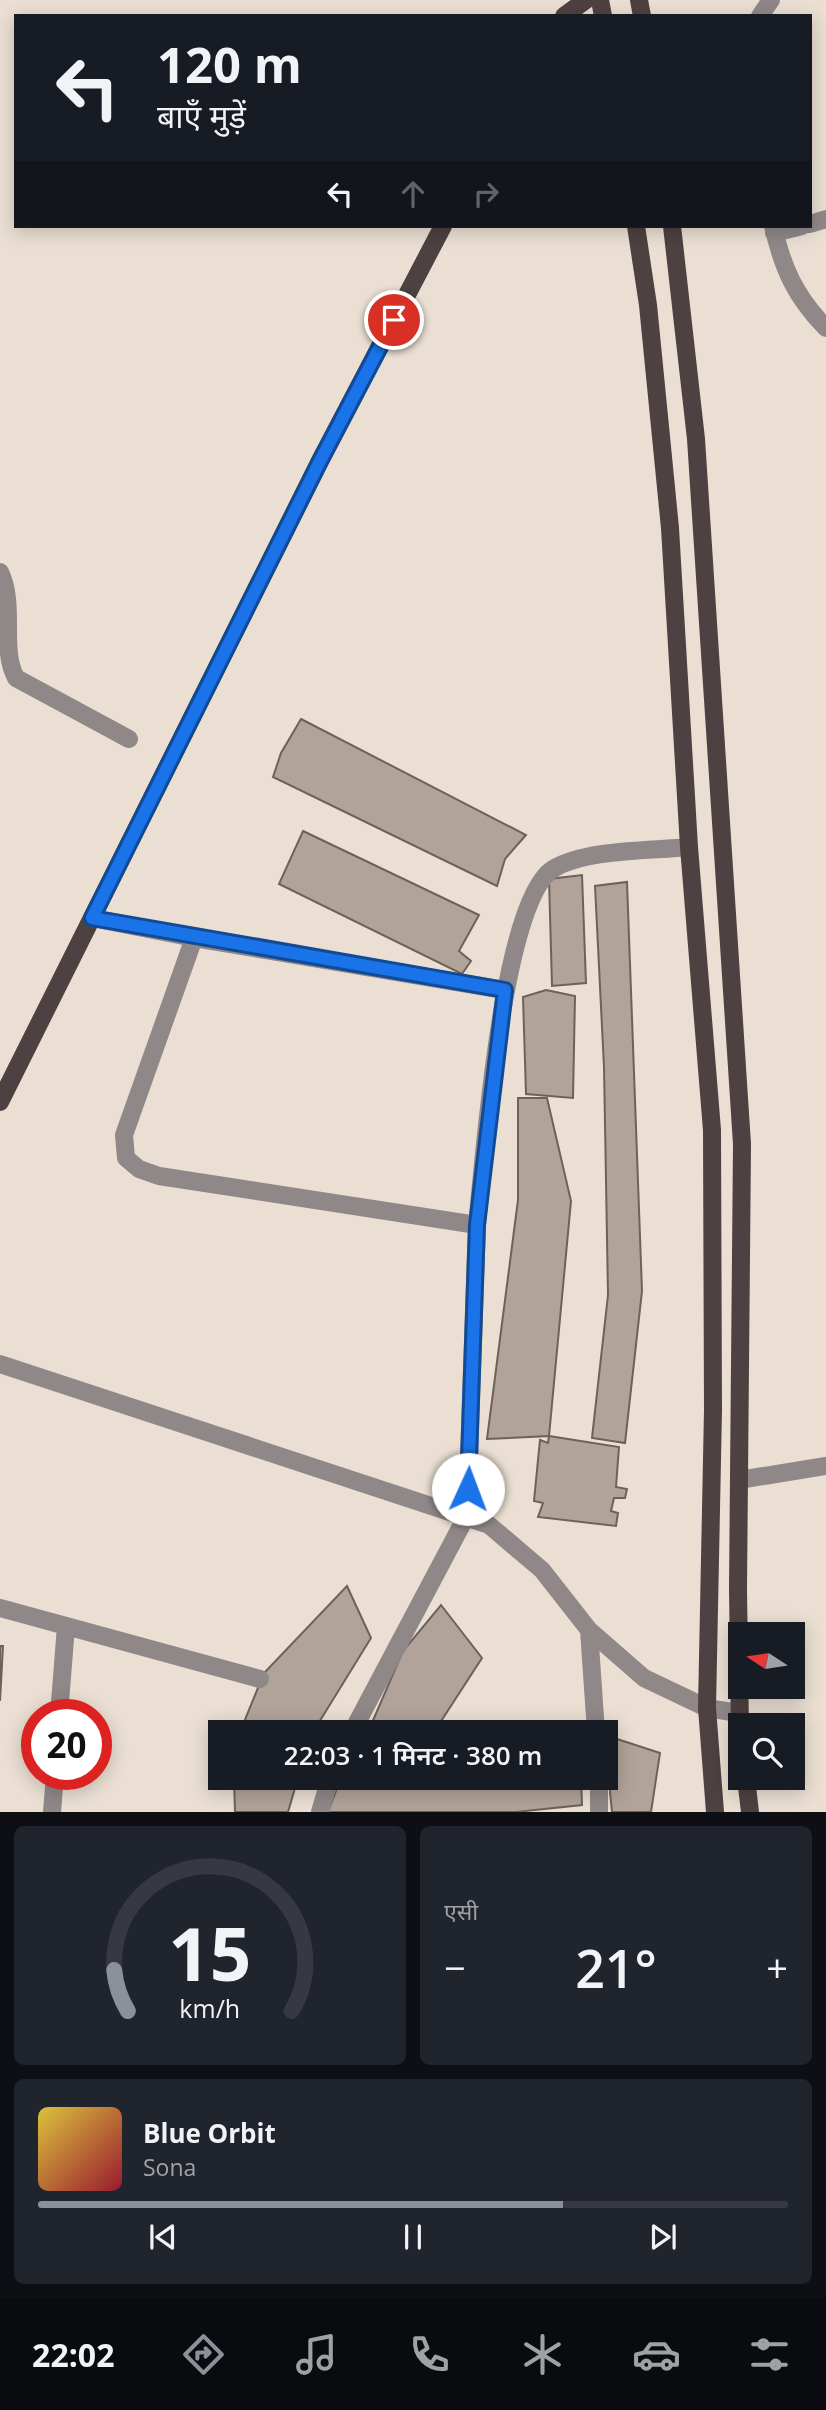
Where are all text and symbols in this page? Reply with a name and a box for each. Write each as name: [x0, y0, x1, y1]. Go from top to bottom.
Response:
text: 120 m: [157, 31, 302, 97]
icon: left: [42, 42, 133, 133]
text: बाएँ मुड़ें: [157, 94, 246, 137]
icon: left: [321, 175, 359, 213]
icon: ahead: [394, 175, 432, 213]
icon: right: [467, 175, 505, 213]
pin: [364, 290, 424, 350]
icon: arrive: [375, 301, 413, 339]
position arrow: [431, 1452, 505, 1526]
north arrow: [728, 1622, 805, 1699]
map controls: [728, 1622, 805, 1790]
speed limit sign: 20: [21, 1699, 112, 1790]
button: search: [728, 1713, 805, 1790]
text: 22:03 · 1 मिनट · 380 m: [284, 1737, 542, 1773]
text: एसी: [444, 1895, 478, 1927]
text: 15: [168, 1904, 252, 2003]
text: 21°: [575, 1932, 657, 2003]
text: −: [444, 1941, 466, 1993]
text: +: [766, 1941, 788, 1993]
text: km/h: [180, 1991, 240, 2025]
text: Blue Orbit: [143, 2115, 276, 2151]
text: Sona: [143, 2151, 196, 2183]
icon: previous: [144, 2218, 182, 2256]
icon: pause: [394, 2218, 432, 2256]
icon: next: [644, 2218, 682, 2256]
icon: directions: [179, 2330, 228, 2379]
icon: music: [292, 2330, 341, 2379]
icon: phone: [405, 2330, 454, 2379]
icon: climate: [518, 2330, 567, 2379]
icon: car: [632, 2330, 681, 2379]
icon: filters: [745, 2330, 794, 2379]
text: 22:02: [32, 2333, 114, 2376]

